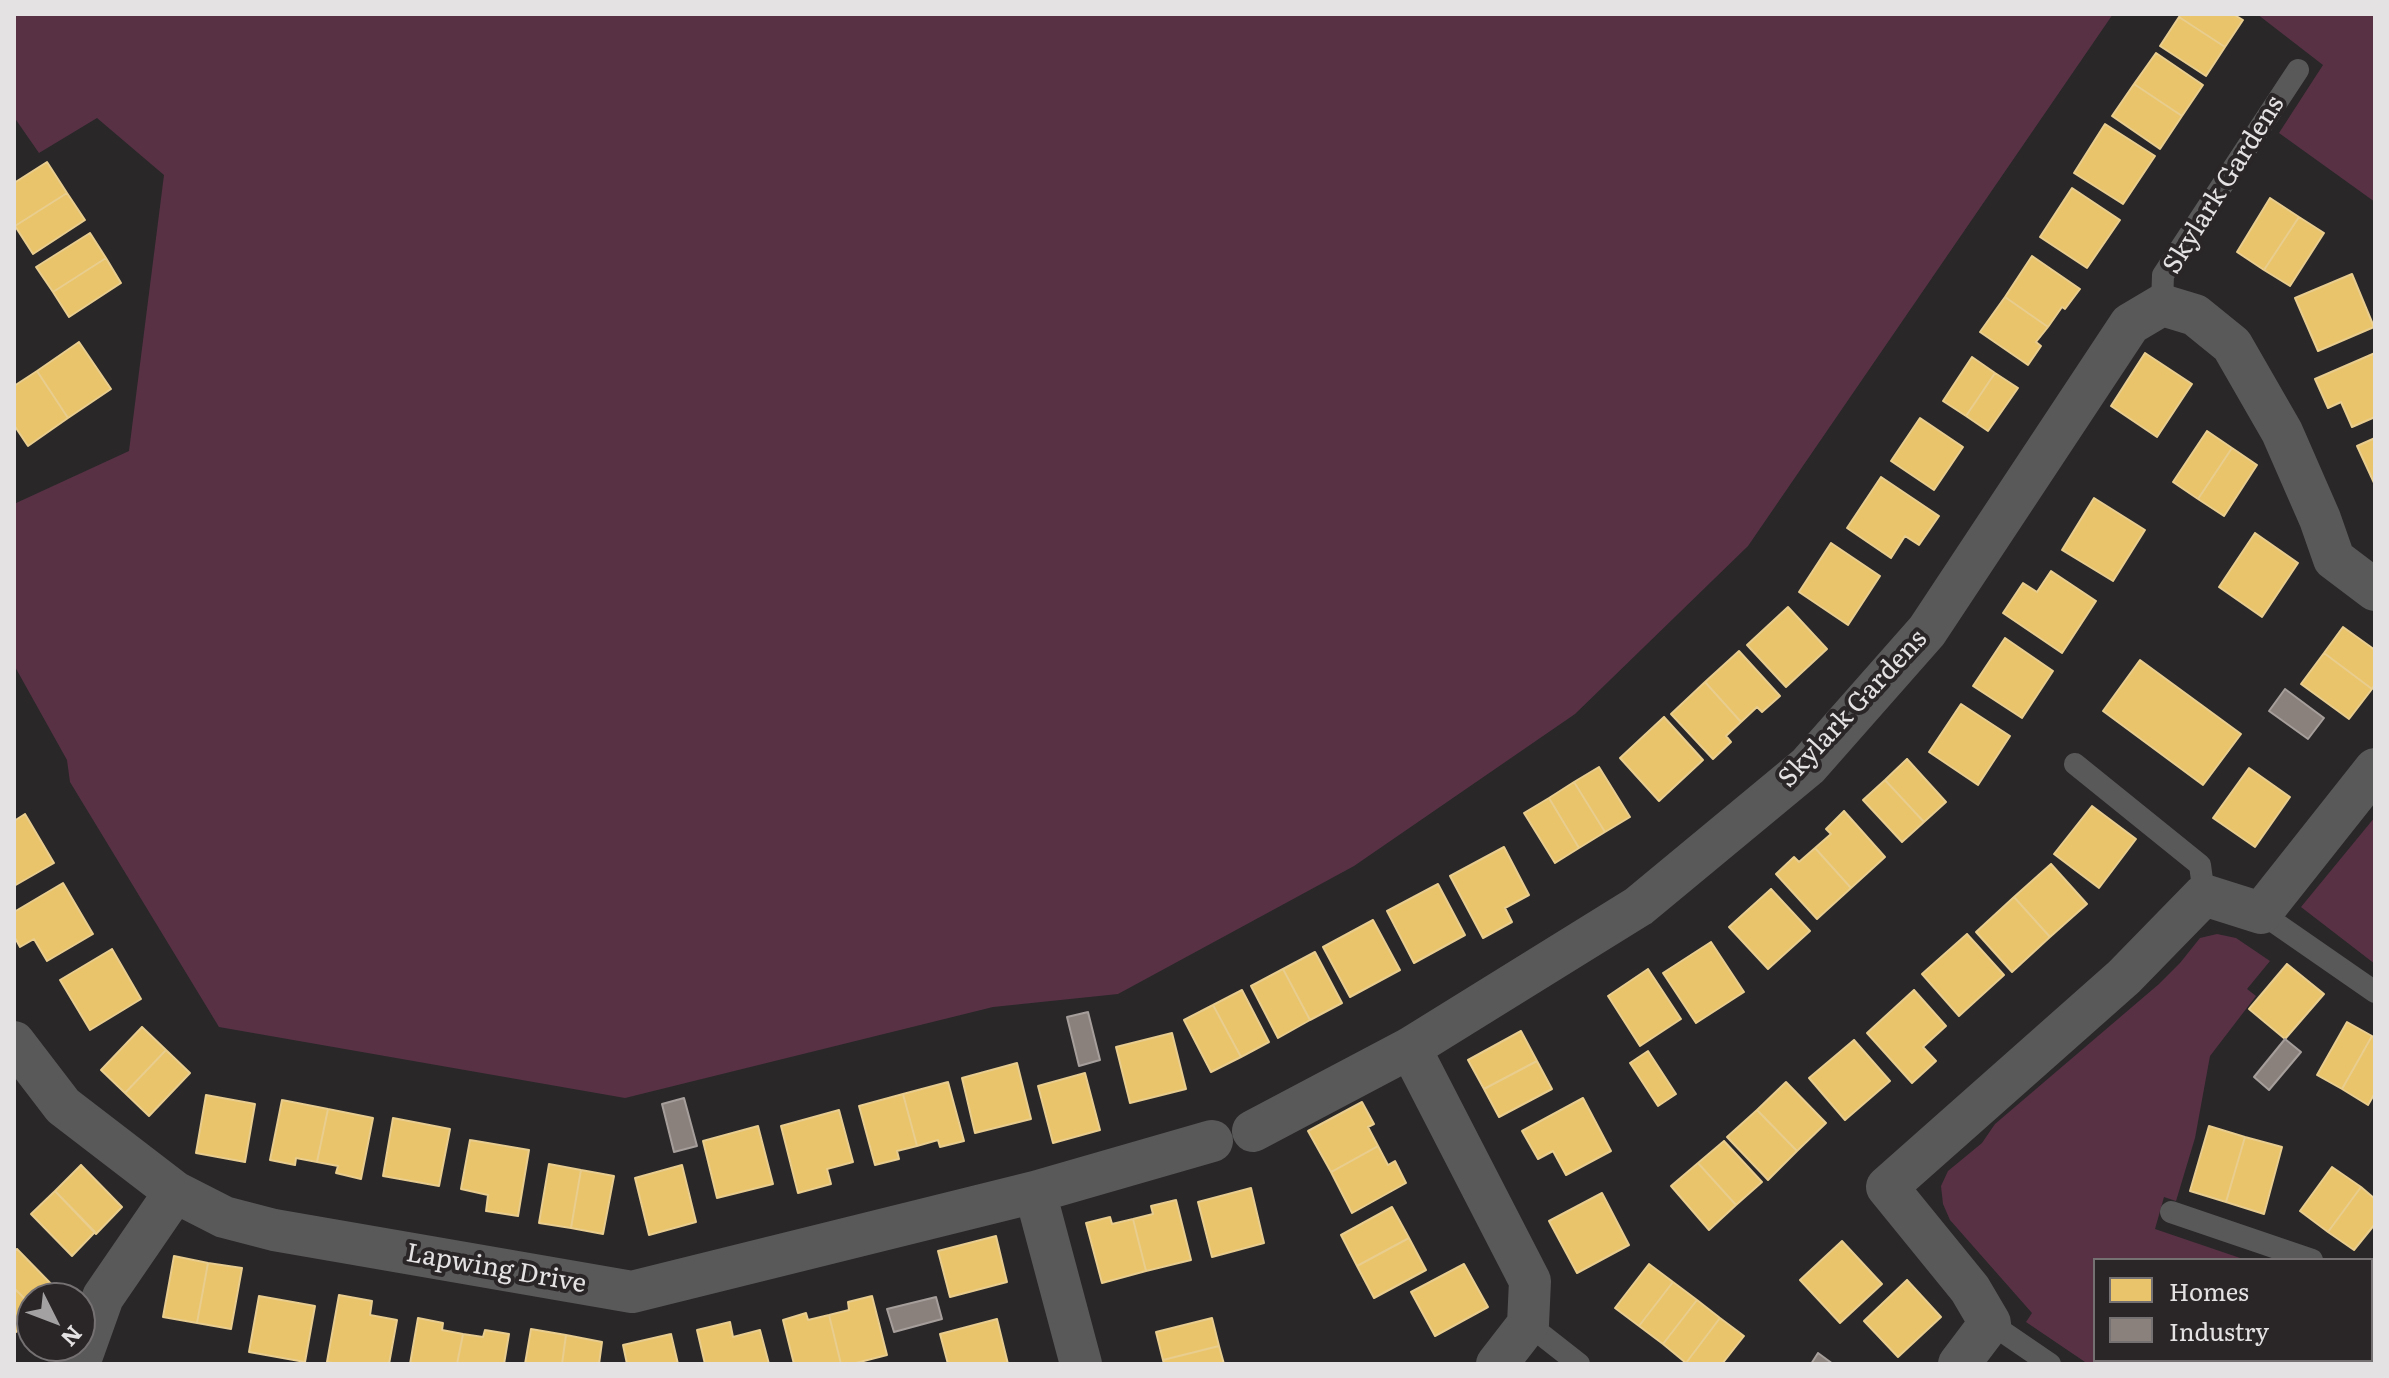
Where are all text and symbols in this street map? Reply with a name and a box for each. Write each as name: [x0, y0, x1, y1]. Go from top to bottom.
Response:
street label: Skylark Gardens: [2157, 90, 2291, 280]
street label: Skylark Gardens: [1772, 624, 1934, 794]
street label: Lapwing Drive: [404, 1238, 588, 1300]
legend: [2093, 1258, 2373, 1362]
text: Homes: [2169, 1273, 2249, 1308]
north arrow: [16, 1282, 96, 1362]
text: Industry: [2169, 1313, 2269, 1348]
text: N: [54, 1319, 91, 1355]

